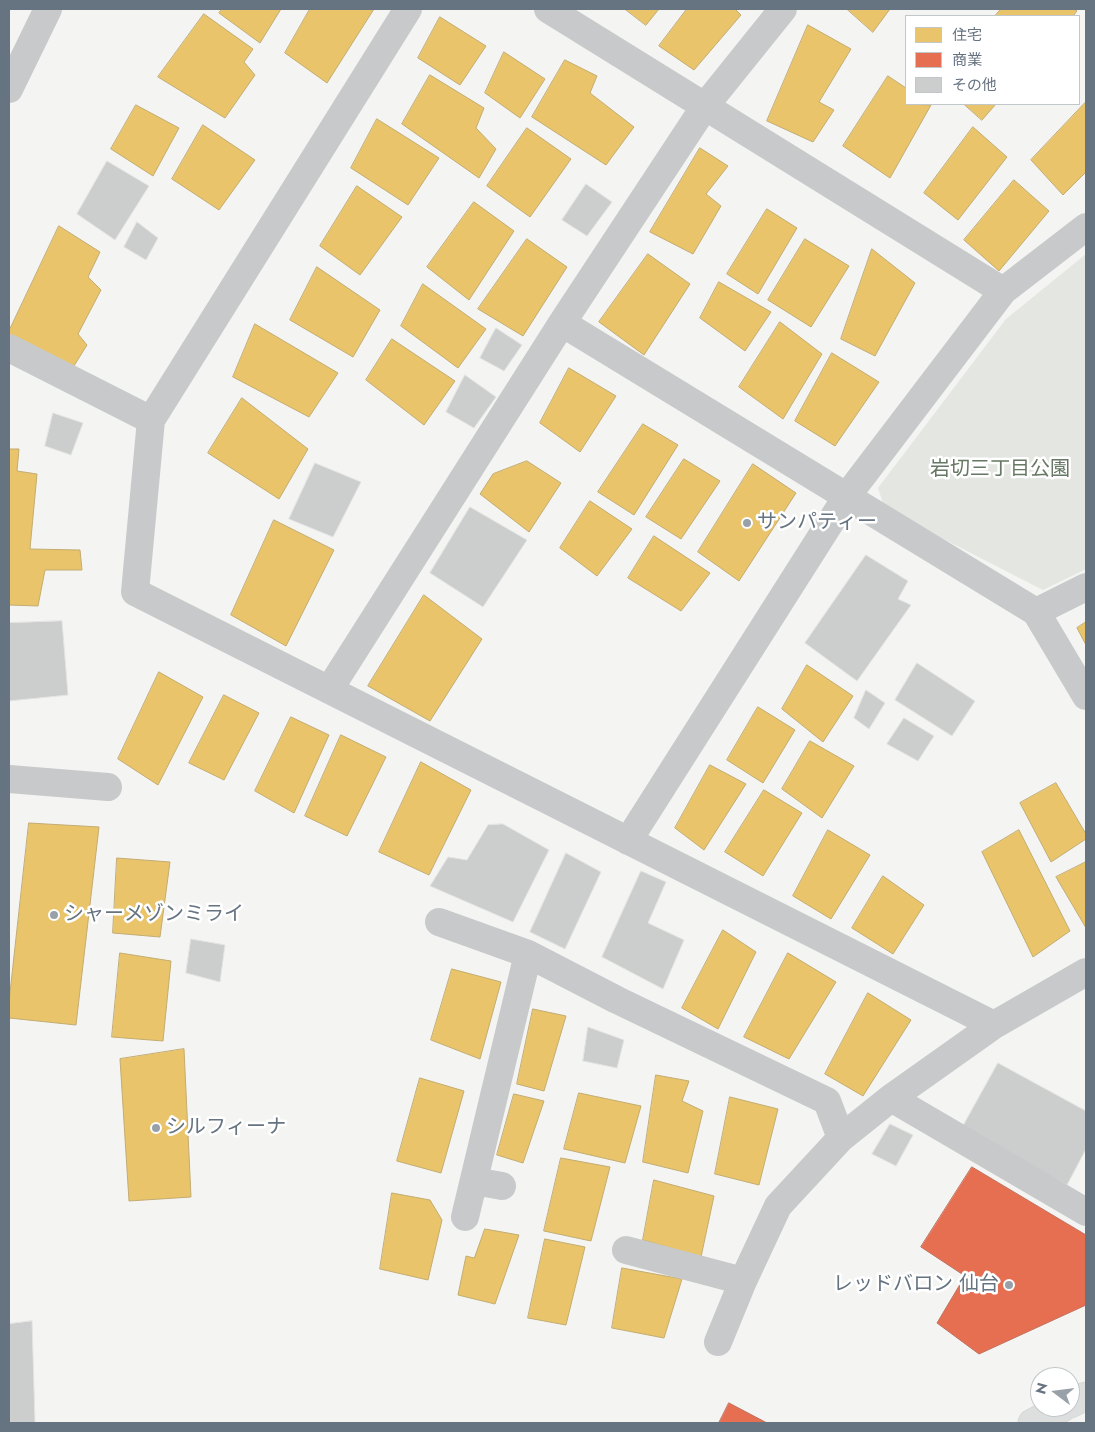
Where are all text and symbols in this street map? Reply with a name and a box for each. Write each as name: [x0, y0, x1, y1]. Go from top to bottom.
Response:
legend: [905, 15, 1080, 105]
text: 住宅: [952, 24, 982, 46]
text: 商業: [952, 49, 982, 71]
text: その他: [952, 74, 997, 96]
park label: 岩切三丁目公園: [930, 458, 1070, 482]
place label: サンパティー: [757, 511, 877, 535]
marker: サンパティー: [741, 517, 753, 529]
place label: シャーメゾンミライ: [64, 903, 244, 927]
marker: シャーメゾンミライ: [48, 909, 60, 921]
place label: シルフィーナ: [166, 1116, 286, 1140]
marker: シルフィーナ: [150, 1122, 162, 1134]
place label: レッドバロン 仙台: [833, 1273, 999, 1297]
marker: レッドバロン 仙台: [1003, 1279, 1015, 1291]
north arrow: [1030, 1367, 1080, 1417]
text: N: [1030, 1380, 1053, 1396]

